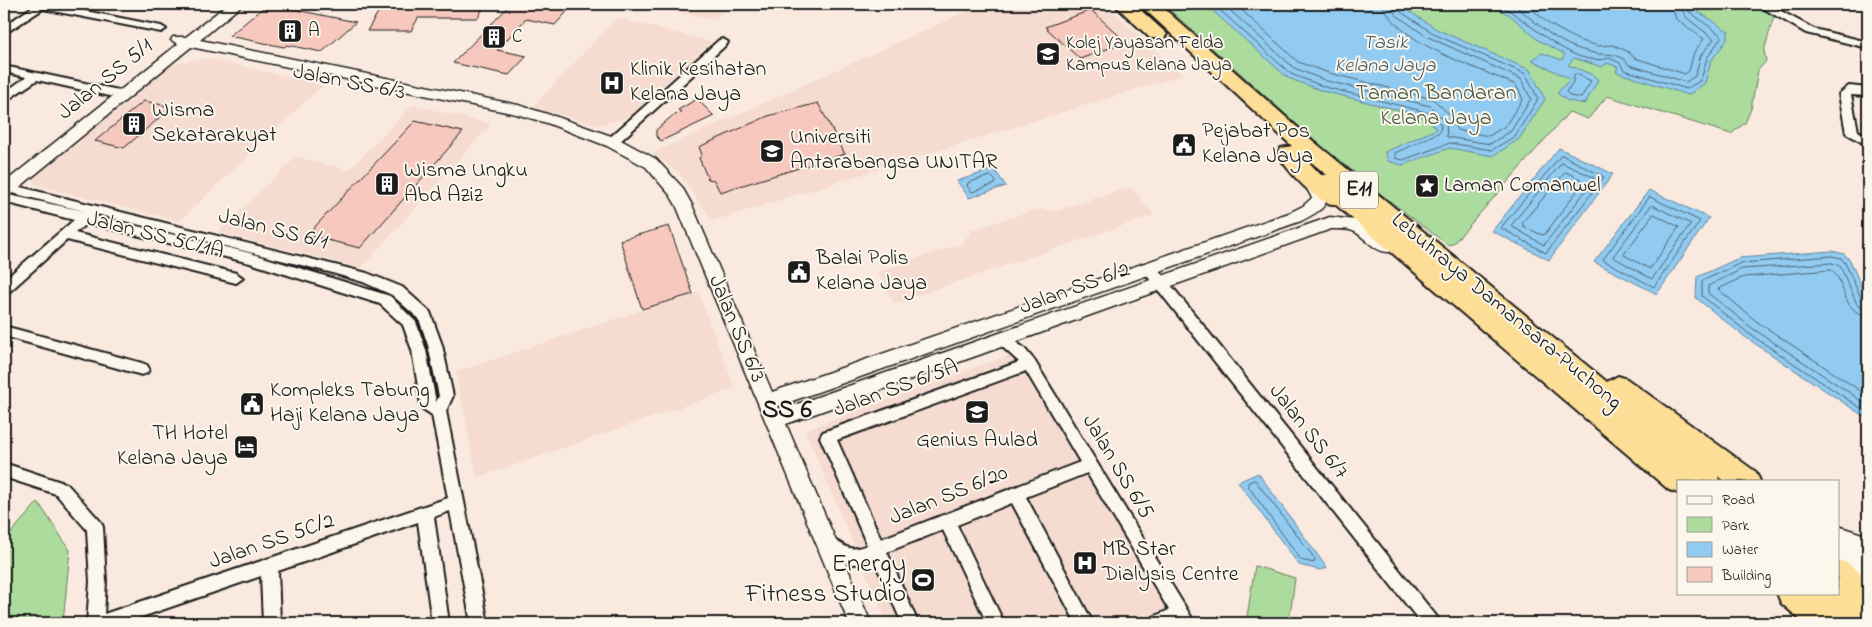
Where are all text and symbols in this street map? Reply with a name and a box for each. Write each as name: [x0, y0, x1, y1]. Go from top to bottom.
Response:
building icon: A: [277, 18, 303, 44]
place label: A: [308, 18, 320, 45]
building icon: C: [481, 24, 507, 50]
place label: C: [512, 24, 522, 51]
water label: Tasik Kelana Jaya: [1335, 29, 1437, 81]
place label: Kolej Yayasan Felda Kampus Kelana Jaya: [1066, 30, 1232, 80]
street label: Jalan SS 5/1: [51, 31, 161, 129]
school or university icon: Kolej Yayasan Felda Kampus Kelana Jaya: [1035, 41, 1061, 67]
place label: Klinik Kesihatan Kelana Jaya: [630, 54, 766, 112]
street label: Jalan SS 6/3: [290, 56, 408, 110]
hospital icon: Klinik Kesihatan Kelana Jaya: [599, 70, 625, 96]
park label: Taman Bandaran Kelana Jaya: [1355, 78, 1517, 136]
place label: Wisma Sekatarakyat: [152, 95, 277, 153]
building icon: Wisma Sekatarakyat: [121, 111, 147, 137]
place label: Pejabat Pos Kelana Jaya: [1202, 116, 1313, 174]
place label: Universiti Antarabangsa UNITAR: [790, 122, 998, 180]
public building icon: Pejabat Pos Kelana Jaya: [1171, 132, 1197, 158]
school or university icon: Universiti Antarabangsa UNITAR: [759, 138, 785, 164]
place label: Wisma Ungku Abd Aziz: [404, 155, 528, 212]
place label: Laman Comanwel: [1444, 170, 1601, 202]
building icon: Wisma Ungku Abd Aziz: [374, 171, 400, 197]
road number: E11: [1340, 172, 1378, 208]
place icon: Laman Comanwel: [1414, 173, 1440, 199]
street label: Jalan SS 6/1: [215, 201, 331, 259]
street label: Jalan SS 5C/1A: [83, 204, 227, 268]
street label: Lebuhraya Damansara–Puchong: [1383, 206, 1629, 419]
place label: Balai Polis Kelana Jaya: [815, 243, 927, 301]
street label: Jalan SS 6/2: [1015, 254, 1135, 324]
public building icon: Balai Polis Kelana Jaya: [786, 259, 812, 285]
street label: Jalan SS 6/3: [699, 270, 773, 388]
street label: Jalan SS 6/5A: [829, 352, 963, 426]
place label: Kompleks Tabung Haji Kelana Jaya: [270, 375, 430, 433]
street label: Jalan SS 6/7: [1260, 377, 1356, 487]
public building icon: Kompleks Tabung Haji Kelana Jaya: [239, 391, 265, 417]
district label: SS 6: [762, 393, 812, 429]
school or university icon: Genius Aulad: [964, 399, 990, 425]
street label: Jalan SS 6/5: [1073, 408, 1161, 526]
place label: TH Hotel Kelana Jaya: [117, 418, 228, 476]
place label: Genius Aulad: [916, 425, 1038, 457]
hotel icon: TH Hotel Kelana Jaya: [233, 434, 259, 460]
street label: Jalan SS 6/20: [885, 458, 1013, 534]
legend: [1677, 480, 1840, 594]
text: Road: [1722, 489, 1755, 511]
street label: Jalan SS 5C/2: [205, 506, 339, 578]
text: Park: [1722, 515, 1750, 537]
place label: MB Star Dialysis Centre: [1101, 534, 1239, 592]
text: Water: [1722, 539, 1758, 561]
place label: Energy Fitness Studio: [744, 546, 906, 614]
hospital icon: MB Star Dialysis Centre: [1072, 550, 1098, 576]
text: Building: [1721, 565, 1771, 588]
sports icon: Energy Fitness Studio: [910, 567, 936, 593]

